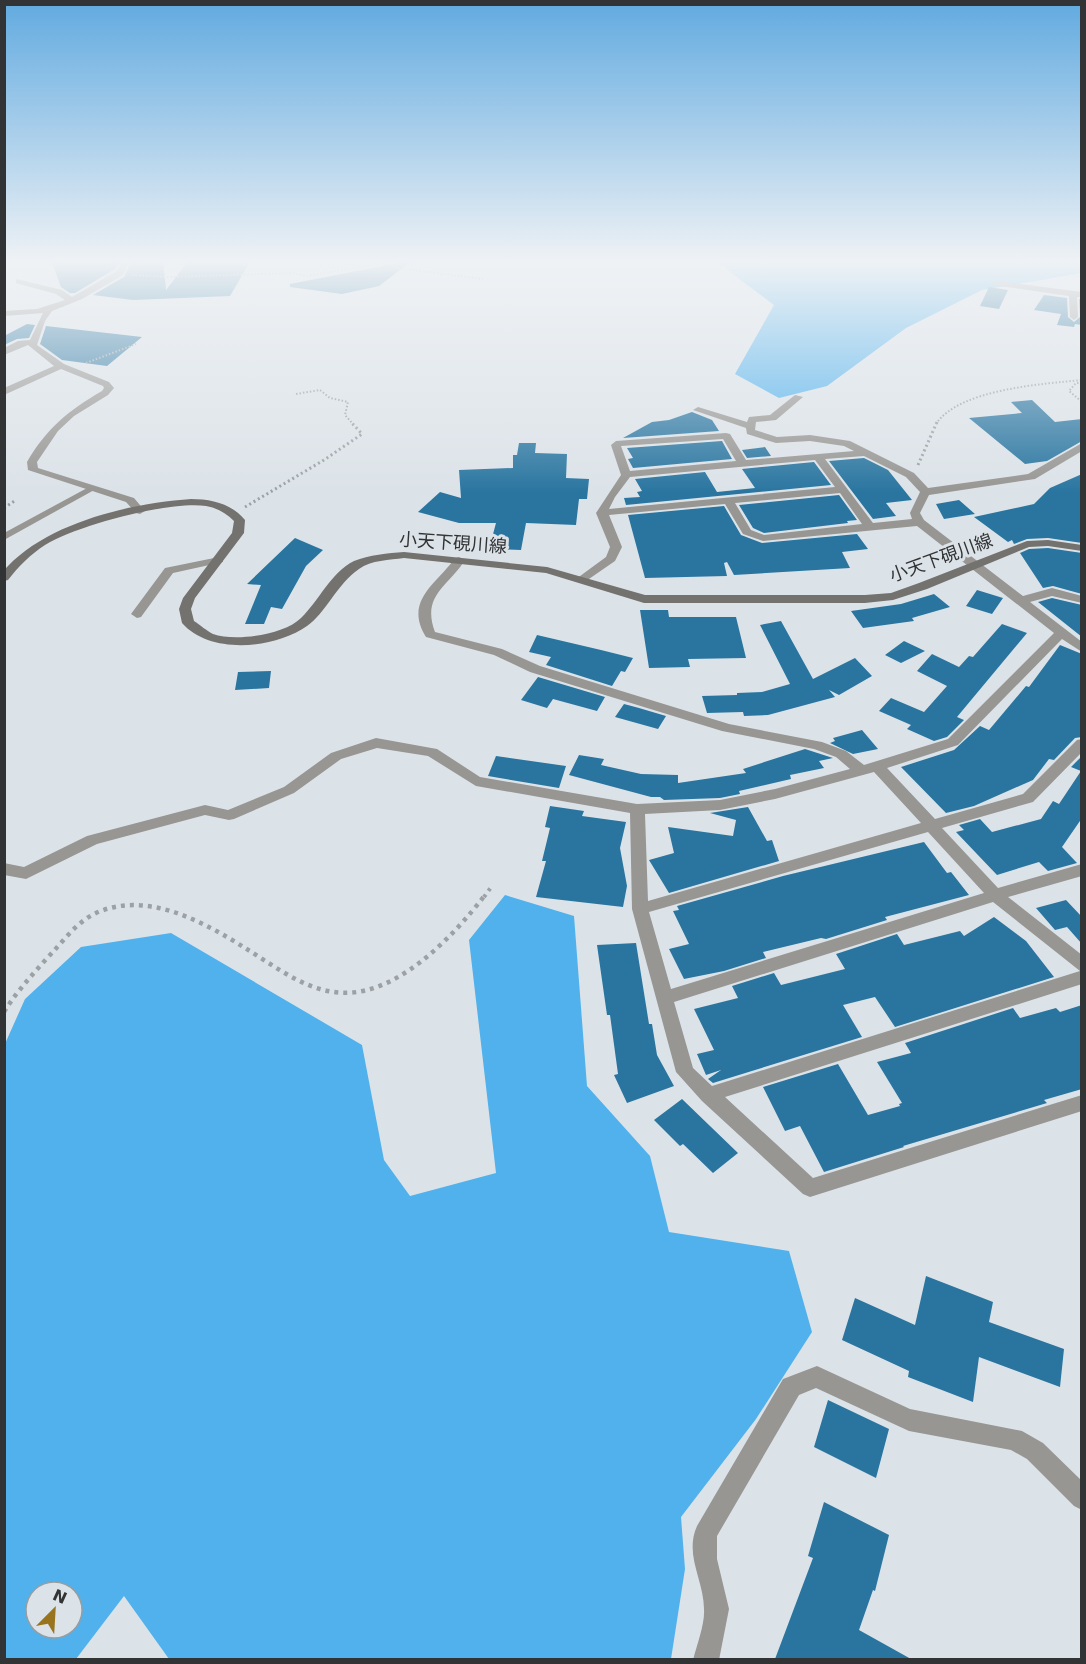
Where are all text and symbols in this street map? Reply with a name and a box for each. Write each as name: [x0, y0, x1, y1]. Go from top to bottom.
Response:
street label: 小天下硯川線: [398, 528, 508, 557]
street label: 小天下硯川線: [886, 529, 995, 586]
north arrow: [24, 1580, 84, 1640]
text: N: [50, 1585, 70, 1608]

